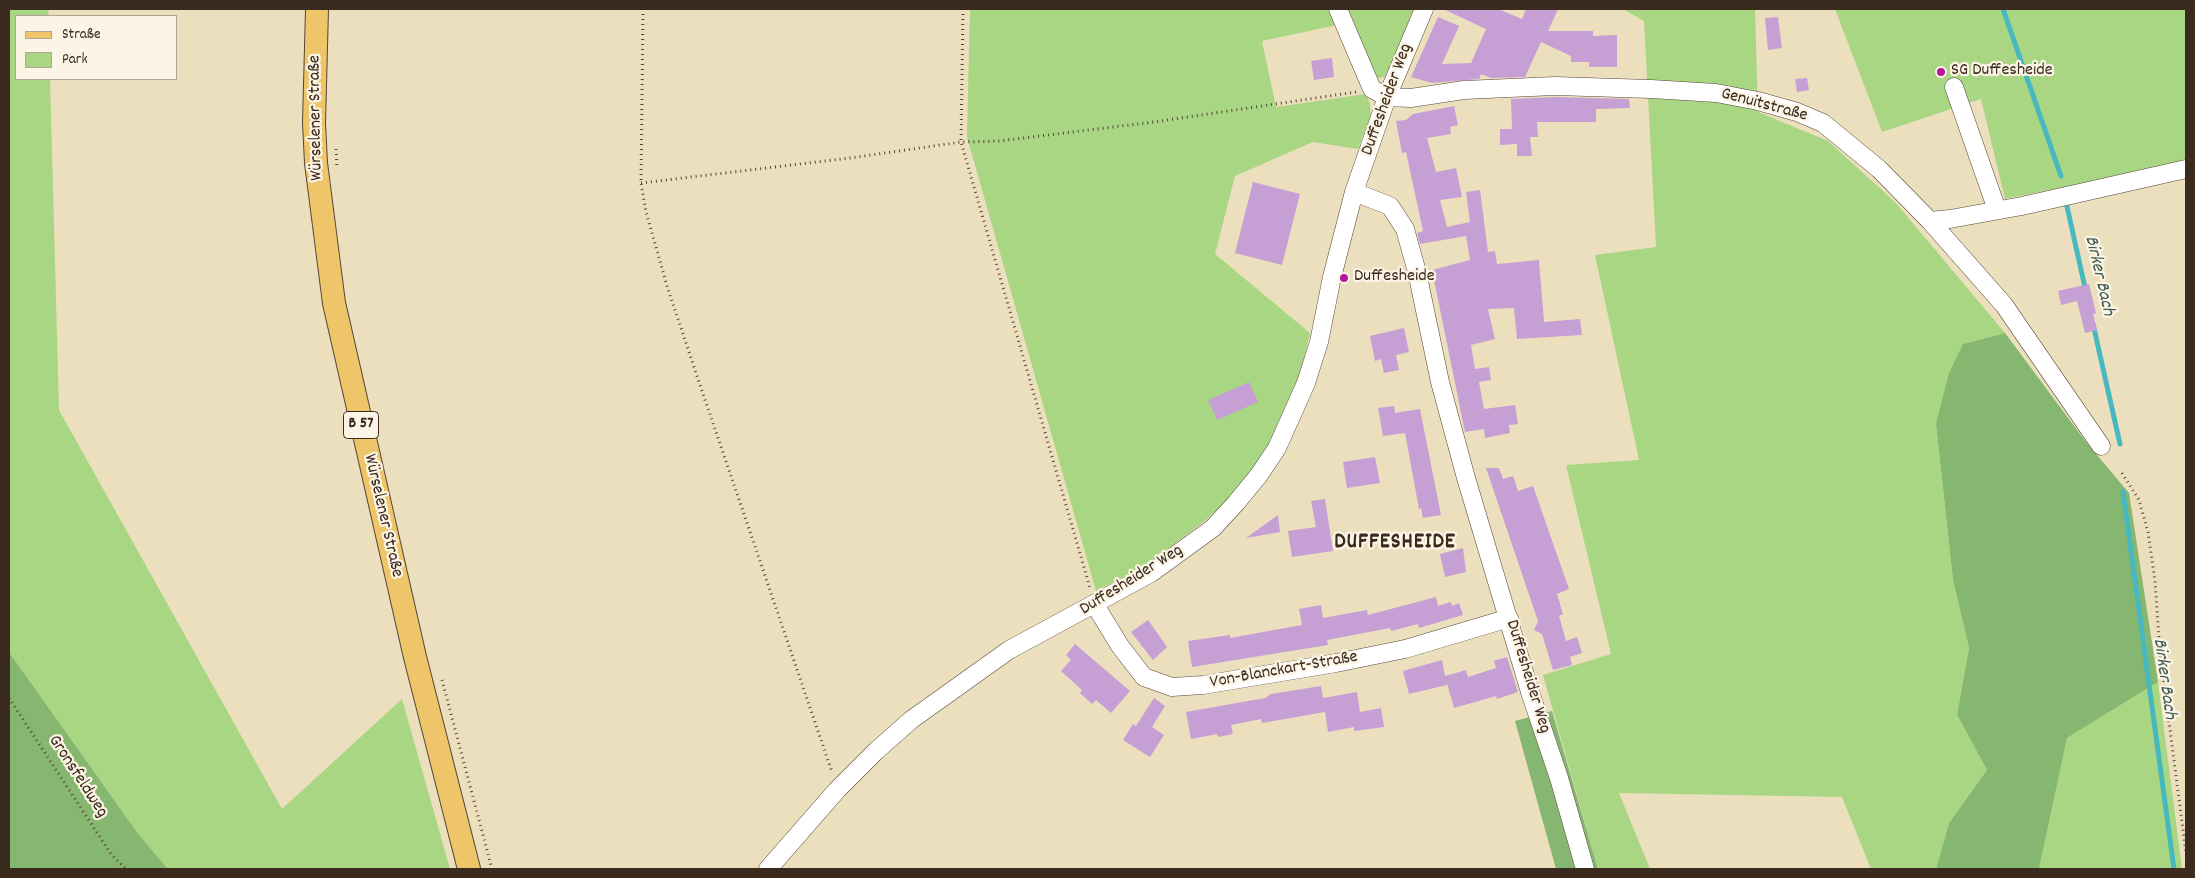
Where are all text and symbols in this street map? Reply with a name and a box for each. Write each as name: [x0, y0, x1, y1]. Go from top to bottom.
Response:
legend: [15, 15, 178, 80]
text: Straße: [62, 24, 100, 46]
street label: Duffesheider Weg: [1358, 41, 1418, 159]
text: Park: [62, 49, 88, 71]
street label: Würselener Straße: [305, 55, 329, 181]
place label: SG Duffesheide: [1951, 61, 2053, 83]
marker: SG Duffesheide: [1935, 66, 1947, 78]
street label: Genuitstraße: [1718, 84, 1810, 128]
water label: Birker Bach: [2078, 234, 2118, 318]
place label: Duffesheide: [1354, 267, 1435, 289]
marker: Duffesheide: [1338, 272, 1350, 284]
road number: B 57: [344, 412, 378, 438]
street label: Würselener Straße: [357, 452, 407, 580]
district label: DUFFESHEIDE: [1333, 531, 1457, 557]
street label: Duffesheider Weg: [1076, 541, 1188, 621]
street label: Duffesheider Weg: [1499, 618, 1555, 736]
water label: Birker Bach: [2146, 637, 2180, 721]
street label: Von-Blanckart-Straße: [1209, 647, 1359, 695]
street label: Gronsfeldweg: [42, 732, 112, 822]

